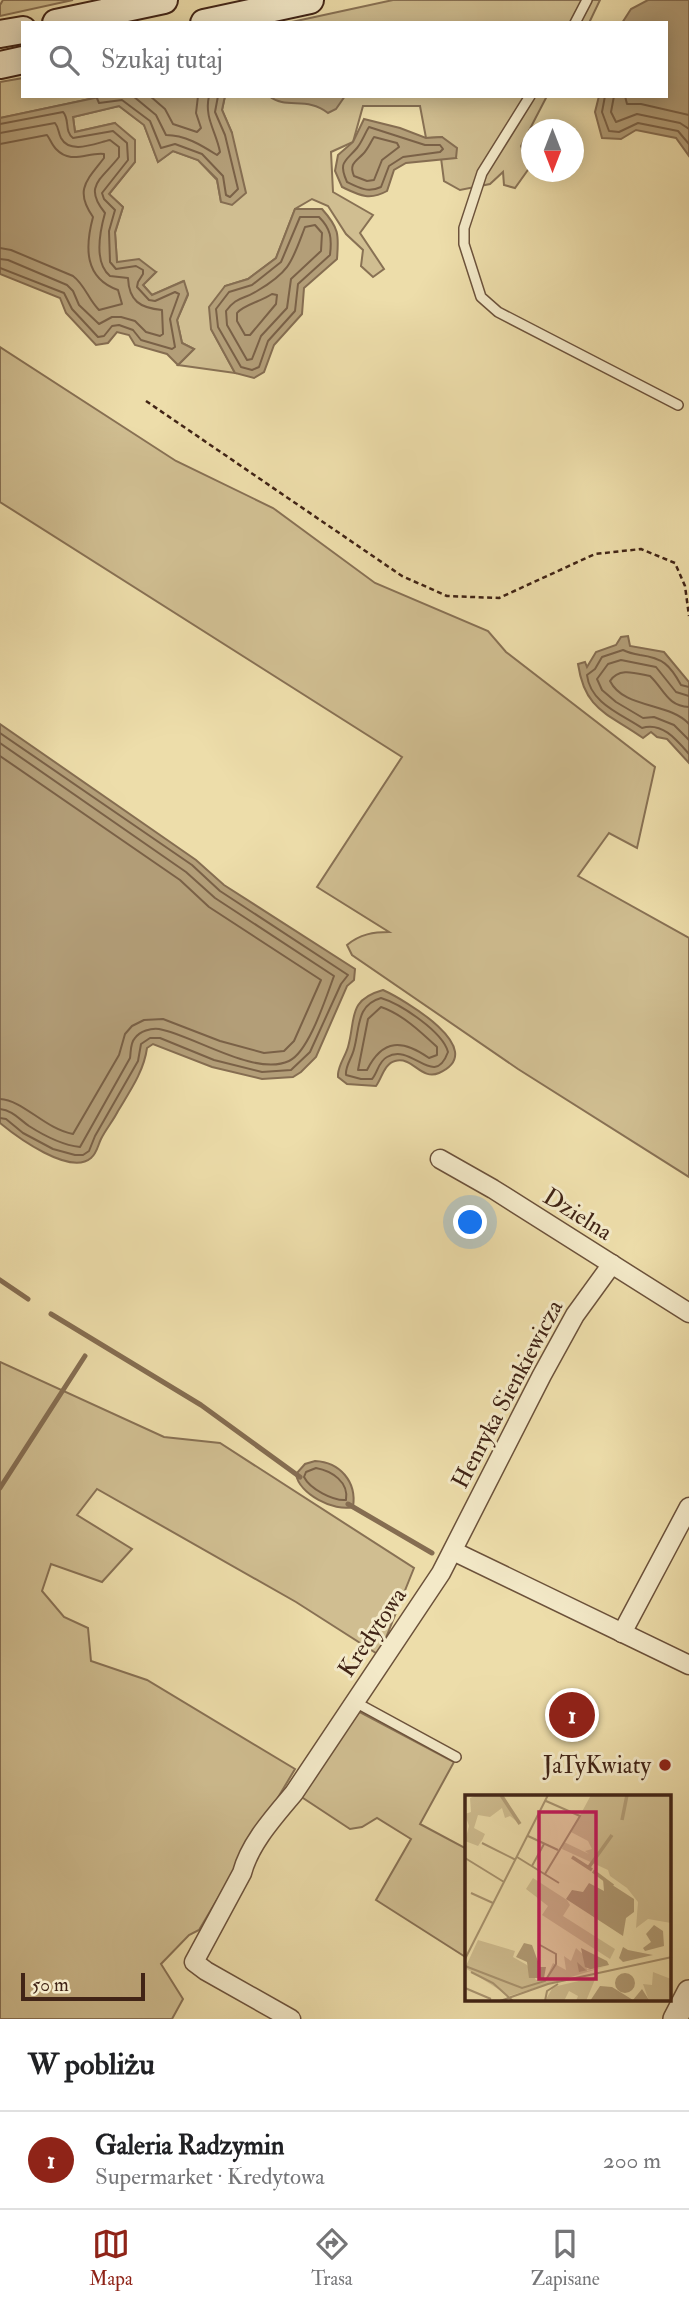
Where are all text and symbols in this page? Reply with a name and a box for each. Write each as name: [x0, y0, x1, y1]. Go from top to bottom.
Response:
search box: [21, 21, 668, 98]
icon: search: [45, 41, 83, 79]
text: Szukaj tutaj: [101, 44, 223, 76]
north arrow: [521, 119, 584, 182]
street label: Dzielna: [537, 1181, 619, 1248]
your location: [453, 1205, 487, 1239]
street label: Henryka Sienkiewicza: [445, 1293, 571, 1494]
street label: Kredytowa: [331, 1580, 414, 1683]
pin: 1: [549, 1689, 595, 1741]
place label: JaTyKwiaty: [542, 1750, 651, 1781]
marker: JaTyKwiaty: [657, 1757, 673, 1773]
inset map: [465, 1795, 672, 2002]
scale bar: [21, 1970, 145, 2002]
text: 50 m: [32, 1973, 69, 1997]
text: W pobliżu: [28, 2046, 155, 2083]
text: Galeria Radzymin: [95, 2130, 284, 2162]
text: 1: [47, 2146, 55, 2175]
text: 200 m: [603, 2146, 661, 2175]
text: Supermarket · Kredytowa: [95, 2162, 325, 2191]
tab: Mapa: [89, 2225, 133, 2291]
tab: Trasa: [311, 2225, 353, 2291]
tab: Zapisane: [531, 2225, 600, 2291]

